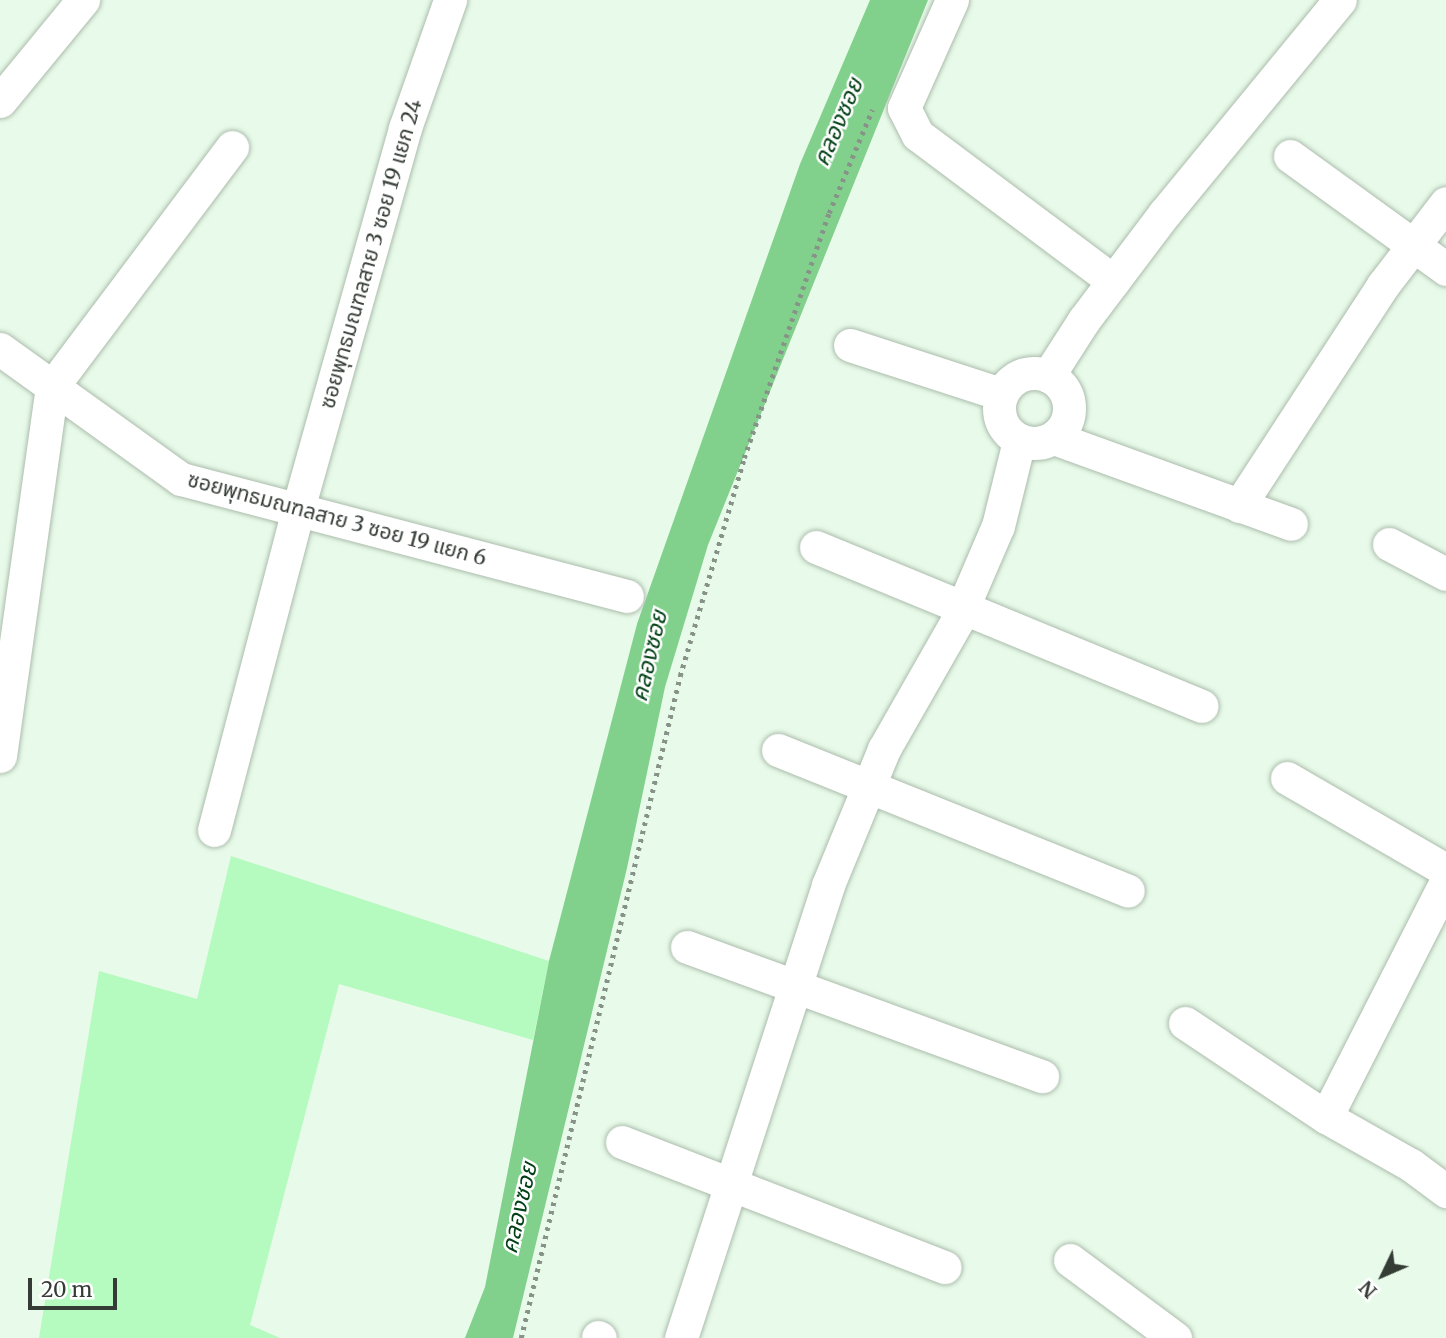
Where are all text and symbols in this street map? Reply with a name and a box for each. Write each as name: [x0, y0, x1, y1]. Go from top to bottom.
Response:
water label: คลองซอย: [807, 74, 869, 170]
street label: ซอยพุทธมณฑลสาย 3 ซอย 19 แยก 24: [315, 96, 427, 412]
street label: ซอยพุทธมณฑลสาย 3 ซอย 19 แยก 6: [185, 467, 489, 571]
water label: คลองซอย: [625, 608, 673, 704]
water label: คลองซอย: [495, 1160, 543, 1256]
north arrow: [1348, 1240, 1418, 1310]
scale bar: [32, 1264, 121, 1308]
text: 20 m: [41, 1276, 92, 1303]
text: N: [1354, 1276, 1382, 1303]

